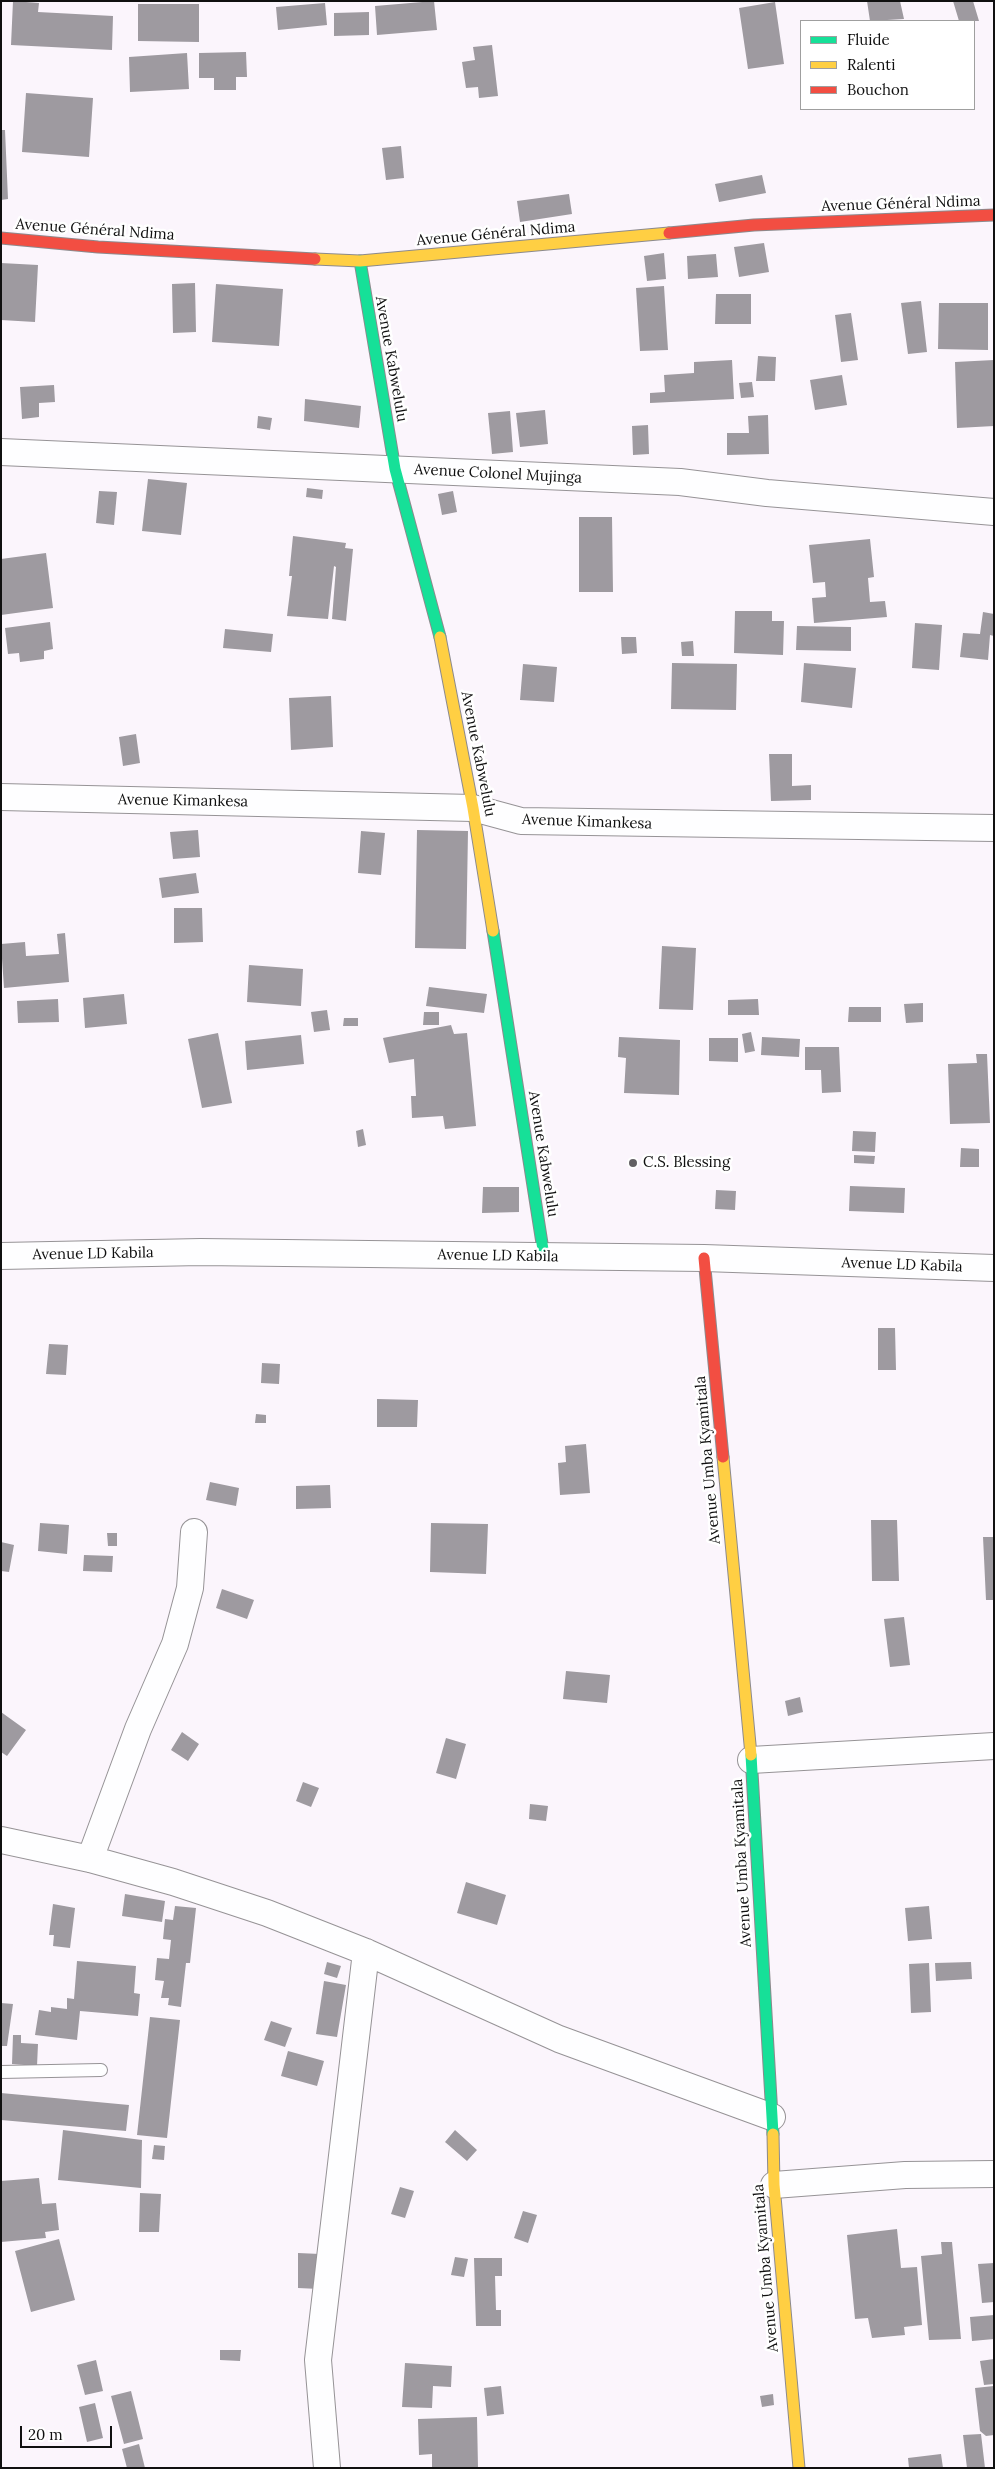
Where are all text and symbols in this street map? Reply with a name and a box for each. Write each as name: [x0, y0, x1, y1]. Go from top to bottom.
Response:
legend: [800, 20, 975, 110]
text: Fluide: [847, 30, 890, 49]
text: Ralenti: [847, 55, 895, 74]
text: Bouchon: [847, 80, 909, 99]
street label: Avenue Général Ndima: [821, 192, 981, 216]
street label: Avenue Général Ndima: [15, 215, 175, 245]
street label: Avenue Général Ndima: [416, 218, 576, 250]
street label: Avenue Kabwelulu: [371, 295, 411, 423]
street label: Avenue Colonel Mujinga: [414, 461, 582, 487]
street label: Avenue Kabwelulu: [457, 690, 499, 818]
street label: Avenue Kimankesa: [118, 791, 248, 811]
street label: Avenue Kimankesa: [522, 811, 652, 833]
street label: Avenue Kabwelulu: [524, 1090, 562, 1218]
place label: C.S. Blessing: [643, 1154, 730, 1172]
marker: C.S. Blessing: [627, 1157, 639, 1169]
street label: Avenue LD Kabila: [32, 1244, 154, 1264]
street label: Avenue LD Kabila: [437, 1246, 559, 1266]
street label: Avenue LD Kabila: [841, 1254, 963, 1276]
street label: Avenue Umba Kyamitala: [692, 1375, 724, 1545]
street label: Avenue Umba Kyamitala: [729, 1778, 755, 1948]
street label: Avenue Umba Kyamitala: [750, 2183, 782, 2353]
scale bar: [22, 2416, 115, 2448]
text: 20 m: [28, 2425, 63, 2444]

